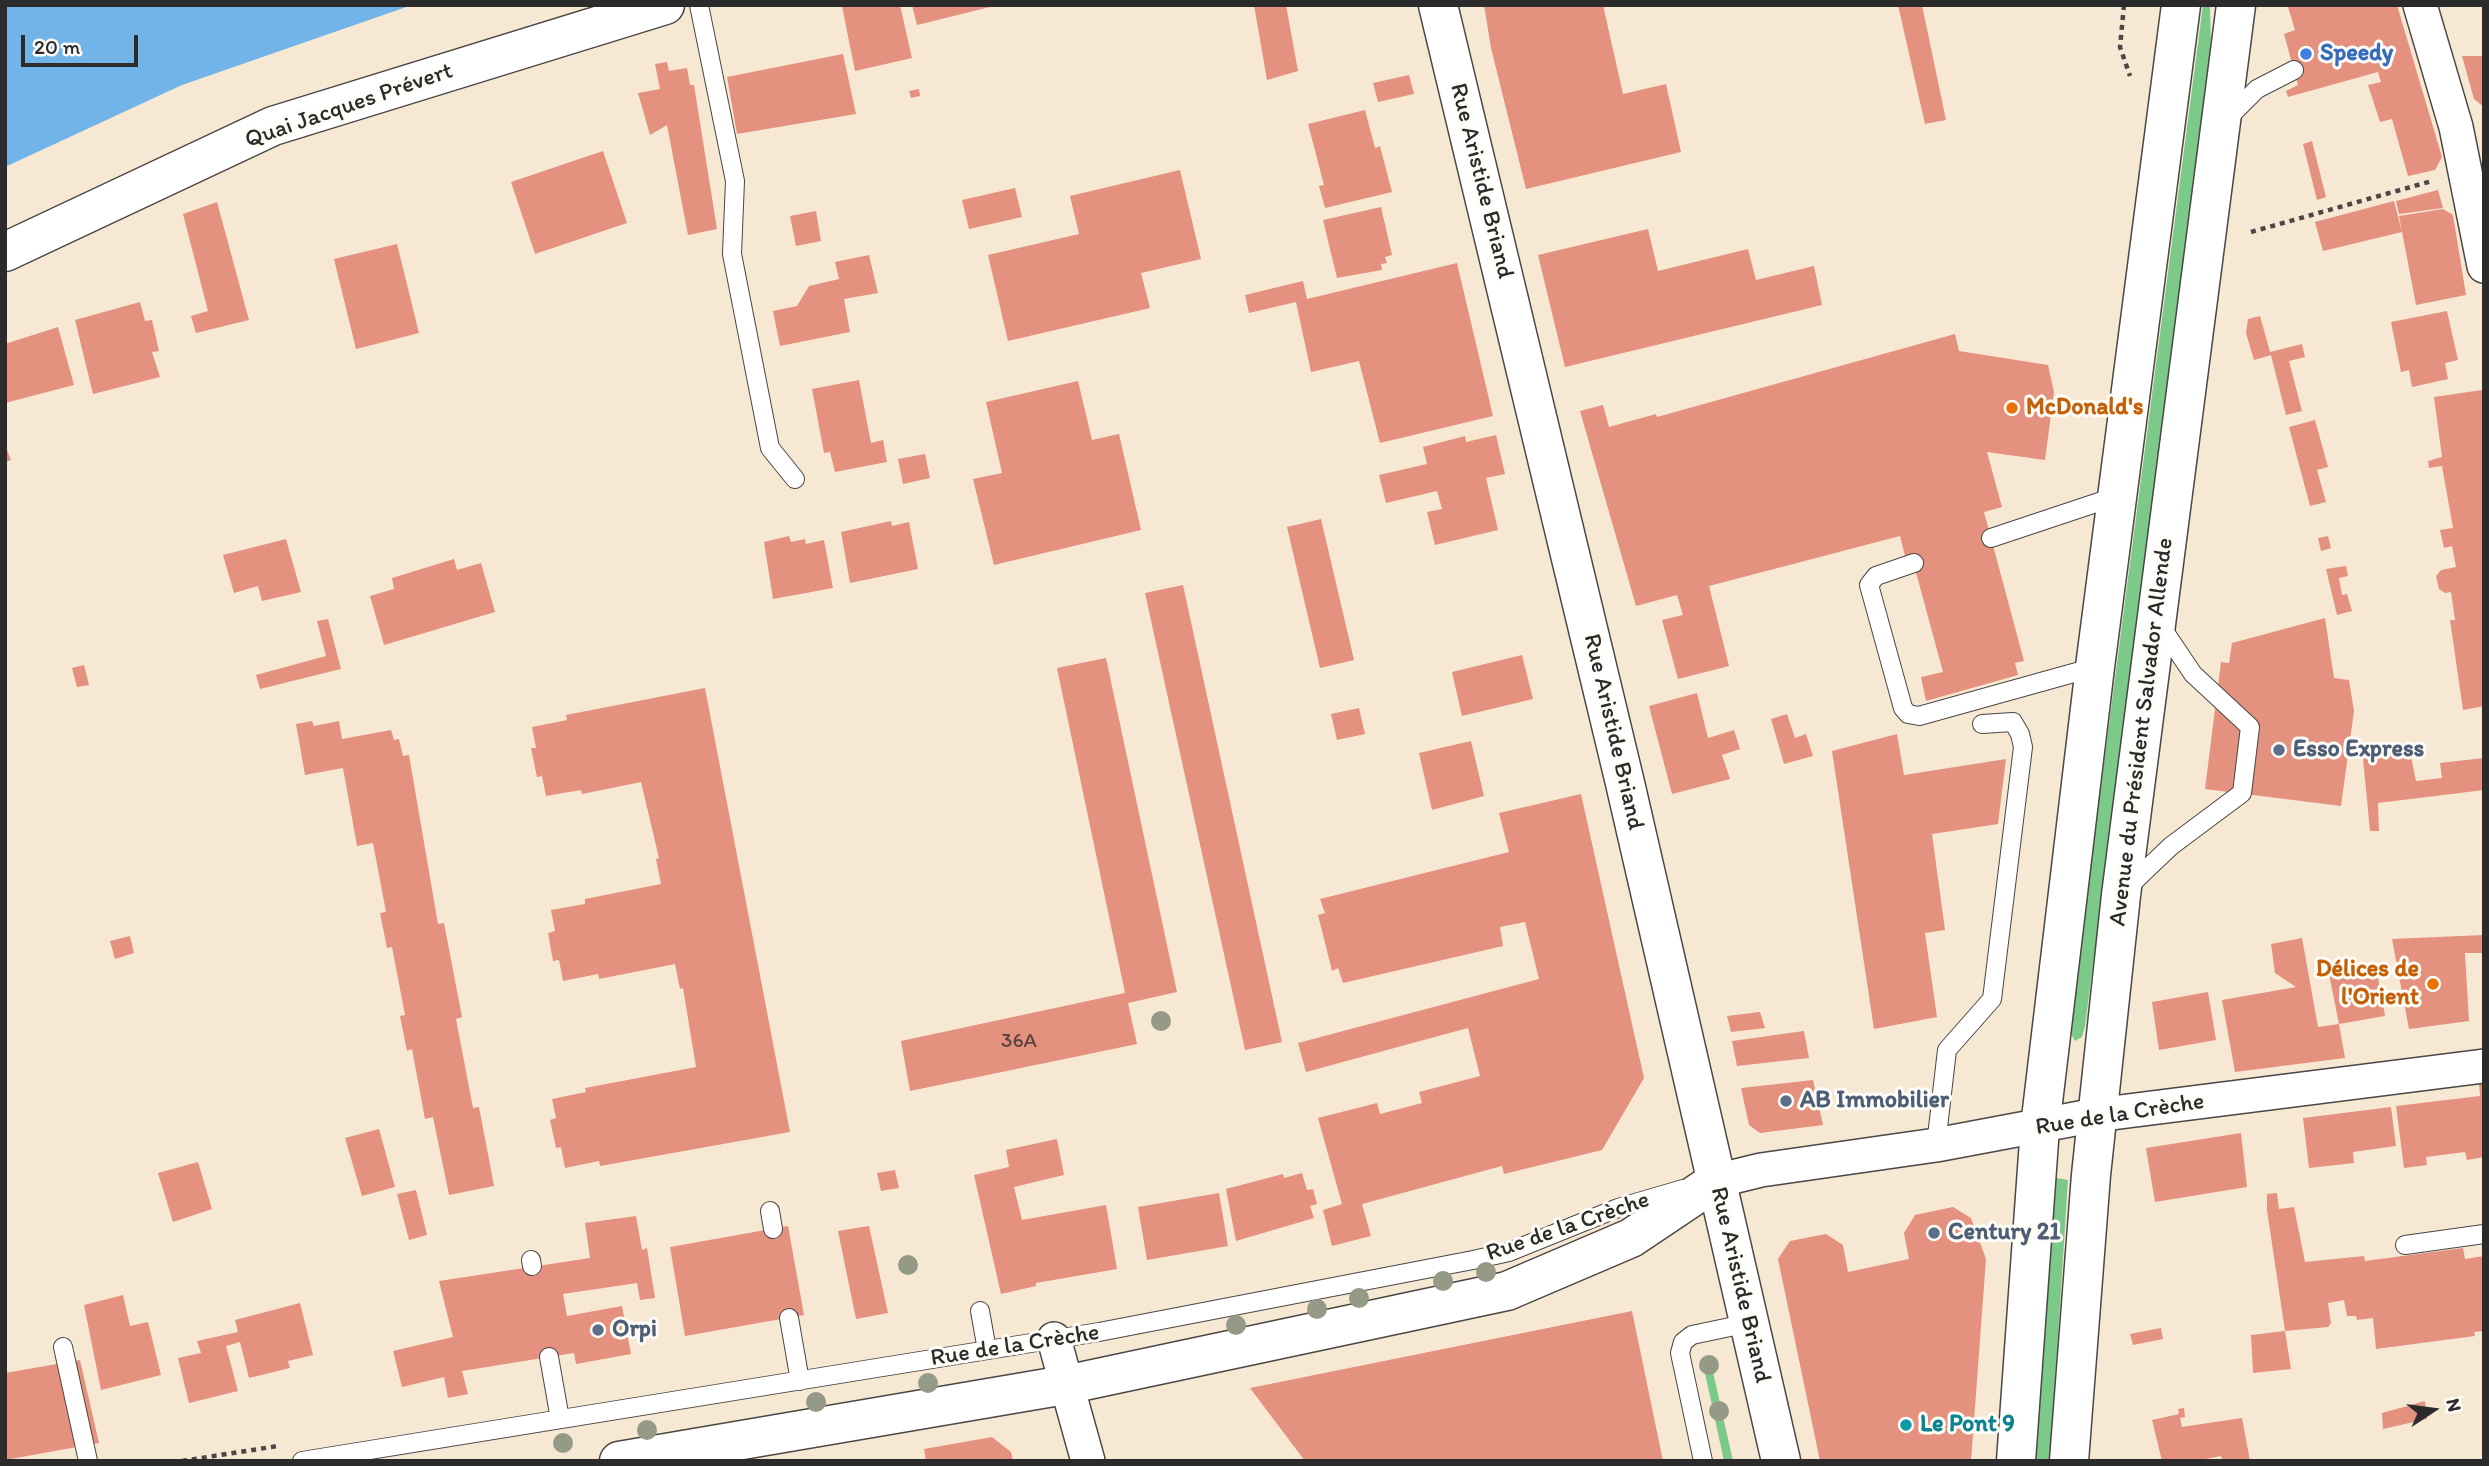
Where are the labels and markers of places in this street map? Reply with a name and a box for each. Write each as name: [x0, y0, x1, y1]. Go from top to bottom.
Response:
place label: Speedy: [2320, 40, 2393, 68]
marker: Speedy: [2298, 46, 2314, 62]
place label: McDonald's: [2026, 394, 2143, 422]
marker: McDonald's: [2004, 400, 2020, 416]
place label: Esso Express: [2293, 736, 2424, 764]
marker: Esso Express: [2271, 742, 2287, 758]
place label: Délices de l'Orient: [2316, 956, 2419, 1012]
marker: Délices de l'Orient: [2425, 976, 2441, 992]
place label: AB Immobilier: [1800, 1087, 1949, 1115]
marker: AB Immobilier: [1778, 1093, 1794, 1109]
place label: Century 21: [1948, 1219, 2060, 1247]
marker: Century 21: [1926, 1225, 1942, 1241]
place label: Orpi: [612, 1316, 657, 1344]
marker: Orpi: [590, 1322, 606, 1338]
place label: Le Pont 9: [1920, 1411, 2015, 1439]
marker: Le Pont 9: [1898, 1417, 1914, 1433]

